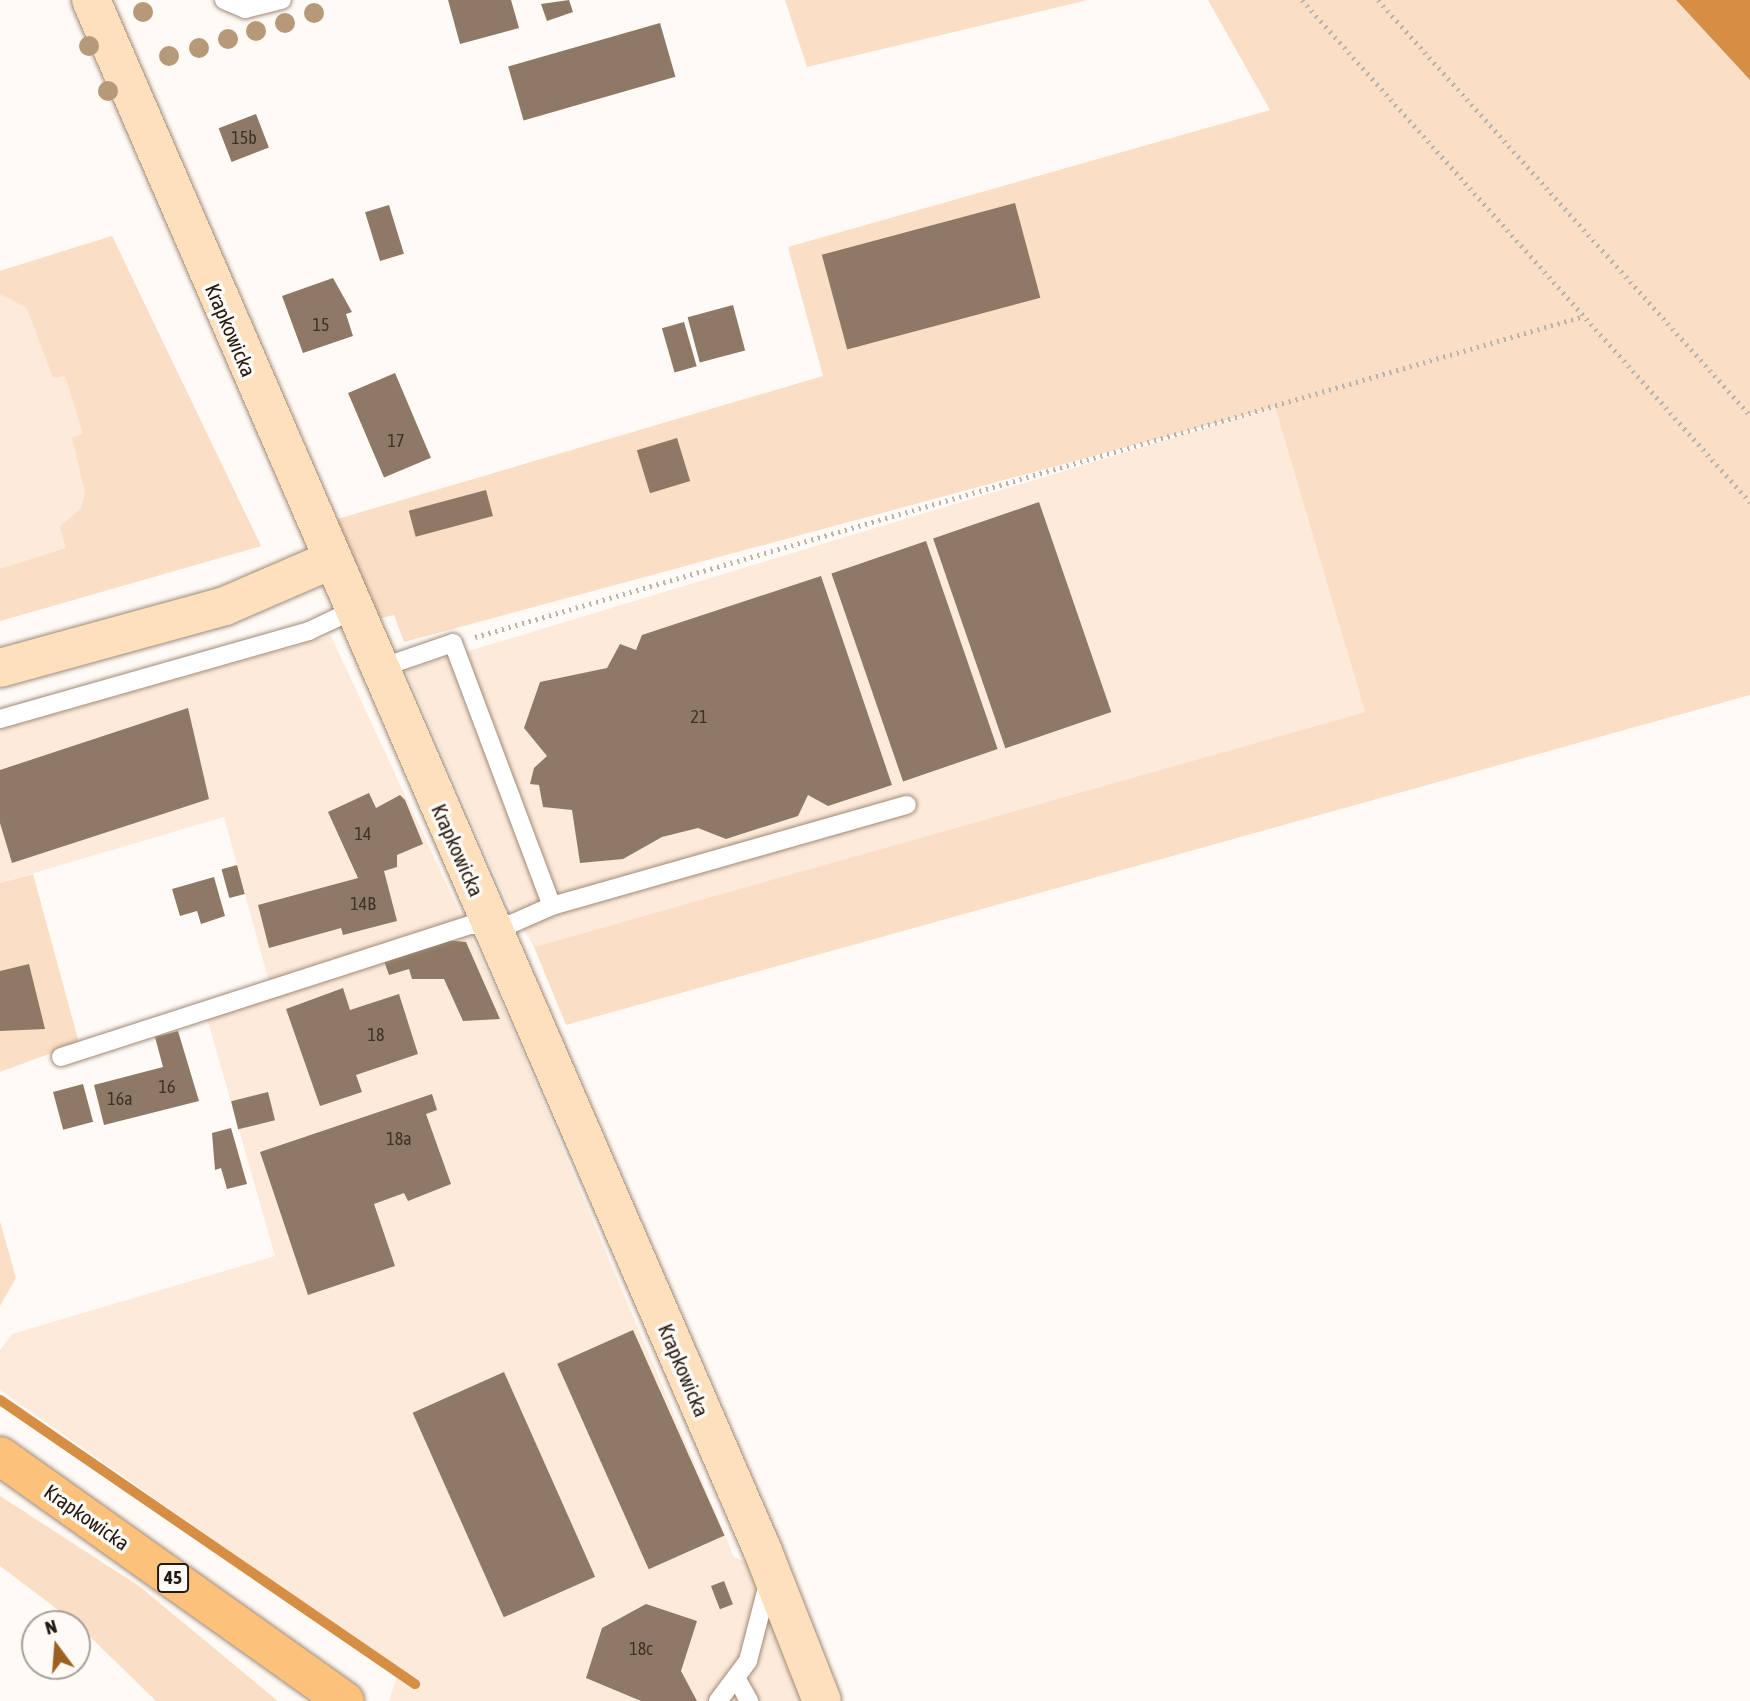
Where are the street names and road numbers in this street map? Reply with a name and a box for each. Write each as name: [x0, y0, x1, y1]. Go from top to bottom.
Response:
street label: Krapkowicka: [200, 280, 262, 380]
street label: Krapkowicka: [426, 800, 490, 900]
street label: Krapkowicka: [653, 1320, 715, 1420]
street label: Krapkowicka: [39, 1478, 135, 1556]
road number: 45: [156, 1562, 190, 1594]

